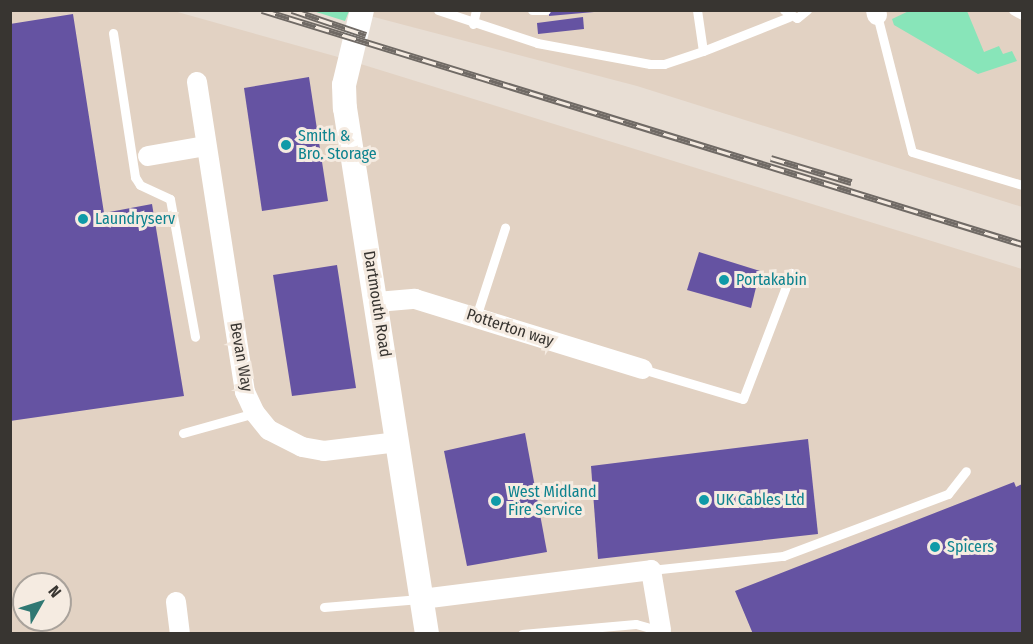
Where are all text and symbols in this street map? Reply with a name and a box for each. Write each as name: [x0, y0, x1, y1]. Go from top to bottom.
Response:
place label: Smith & Bro. Storage: [298, 126, 377, 164]
marker: Smith & Bro. Storage: [279, 138, 293, 152]
place label: Laundryserv: [95, 209, 175, 229]
marker: Laundryserv: [76, 212, 90, 226]
street label: Dartmouth Road: [359, 249, 395, 359]
place label: Portakabin: [736, 270, 807, 290]
marker: Portakabin: [717, 273, 731, 287]
street label: Potterton way: [464, 305, 556, 351]
street label: Bevan Way: [225, 321, 257, 393]
place label: West Midland Fire Service: [508, 482, 597, 520]
place label: UK Cables Ltd: [716, 490, 805, 510]
marker: UK Cables Ltd: [697, 493, 711, 507]
marker: West Midland Fire Service: [489, 494, 503, 508]
place label: Spicers: [947, 537, 994, 557]
marker: Spicers: [928, 540, 942, 554]
north arrow: [12, 572, 72, 632]
text: N: [44, 582, 65, 601]

